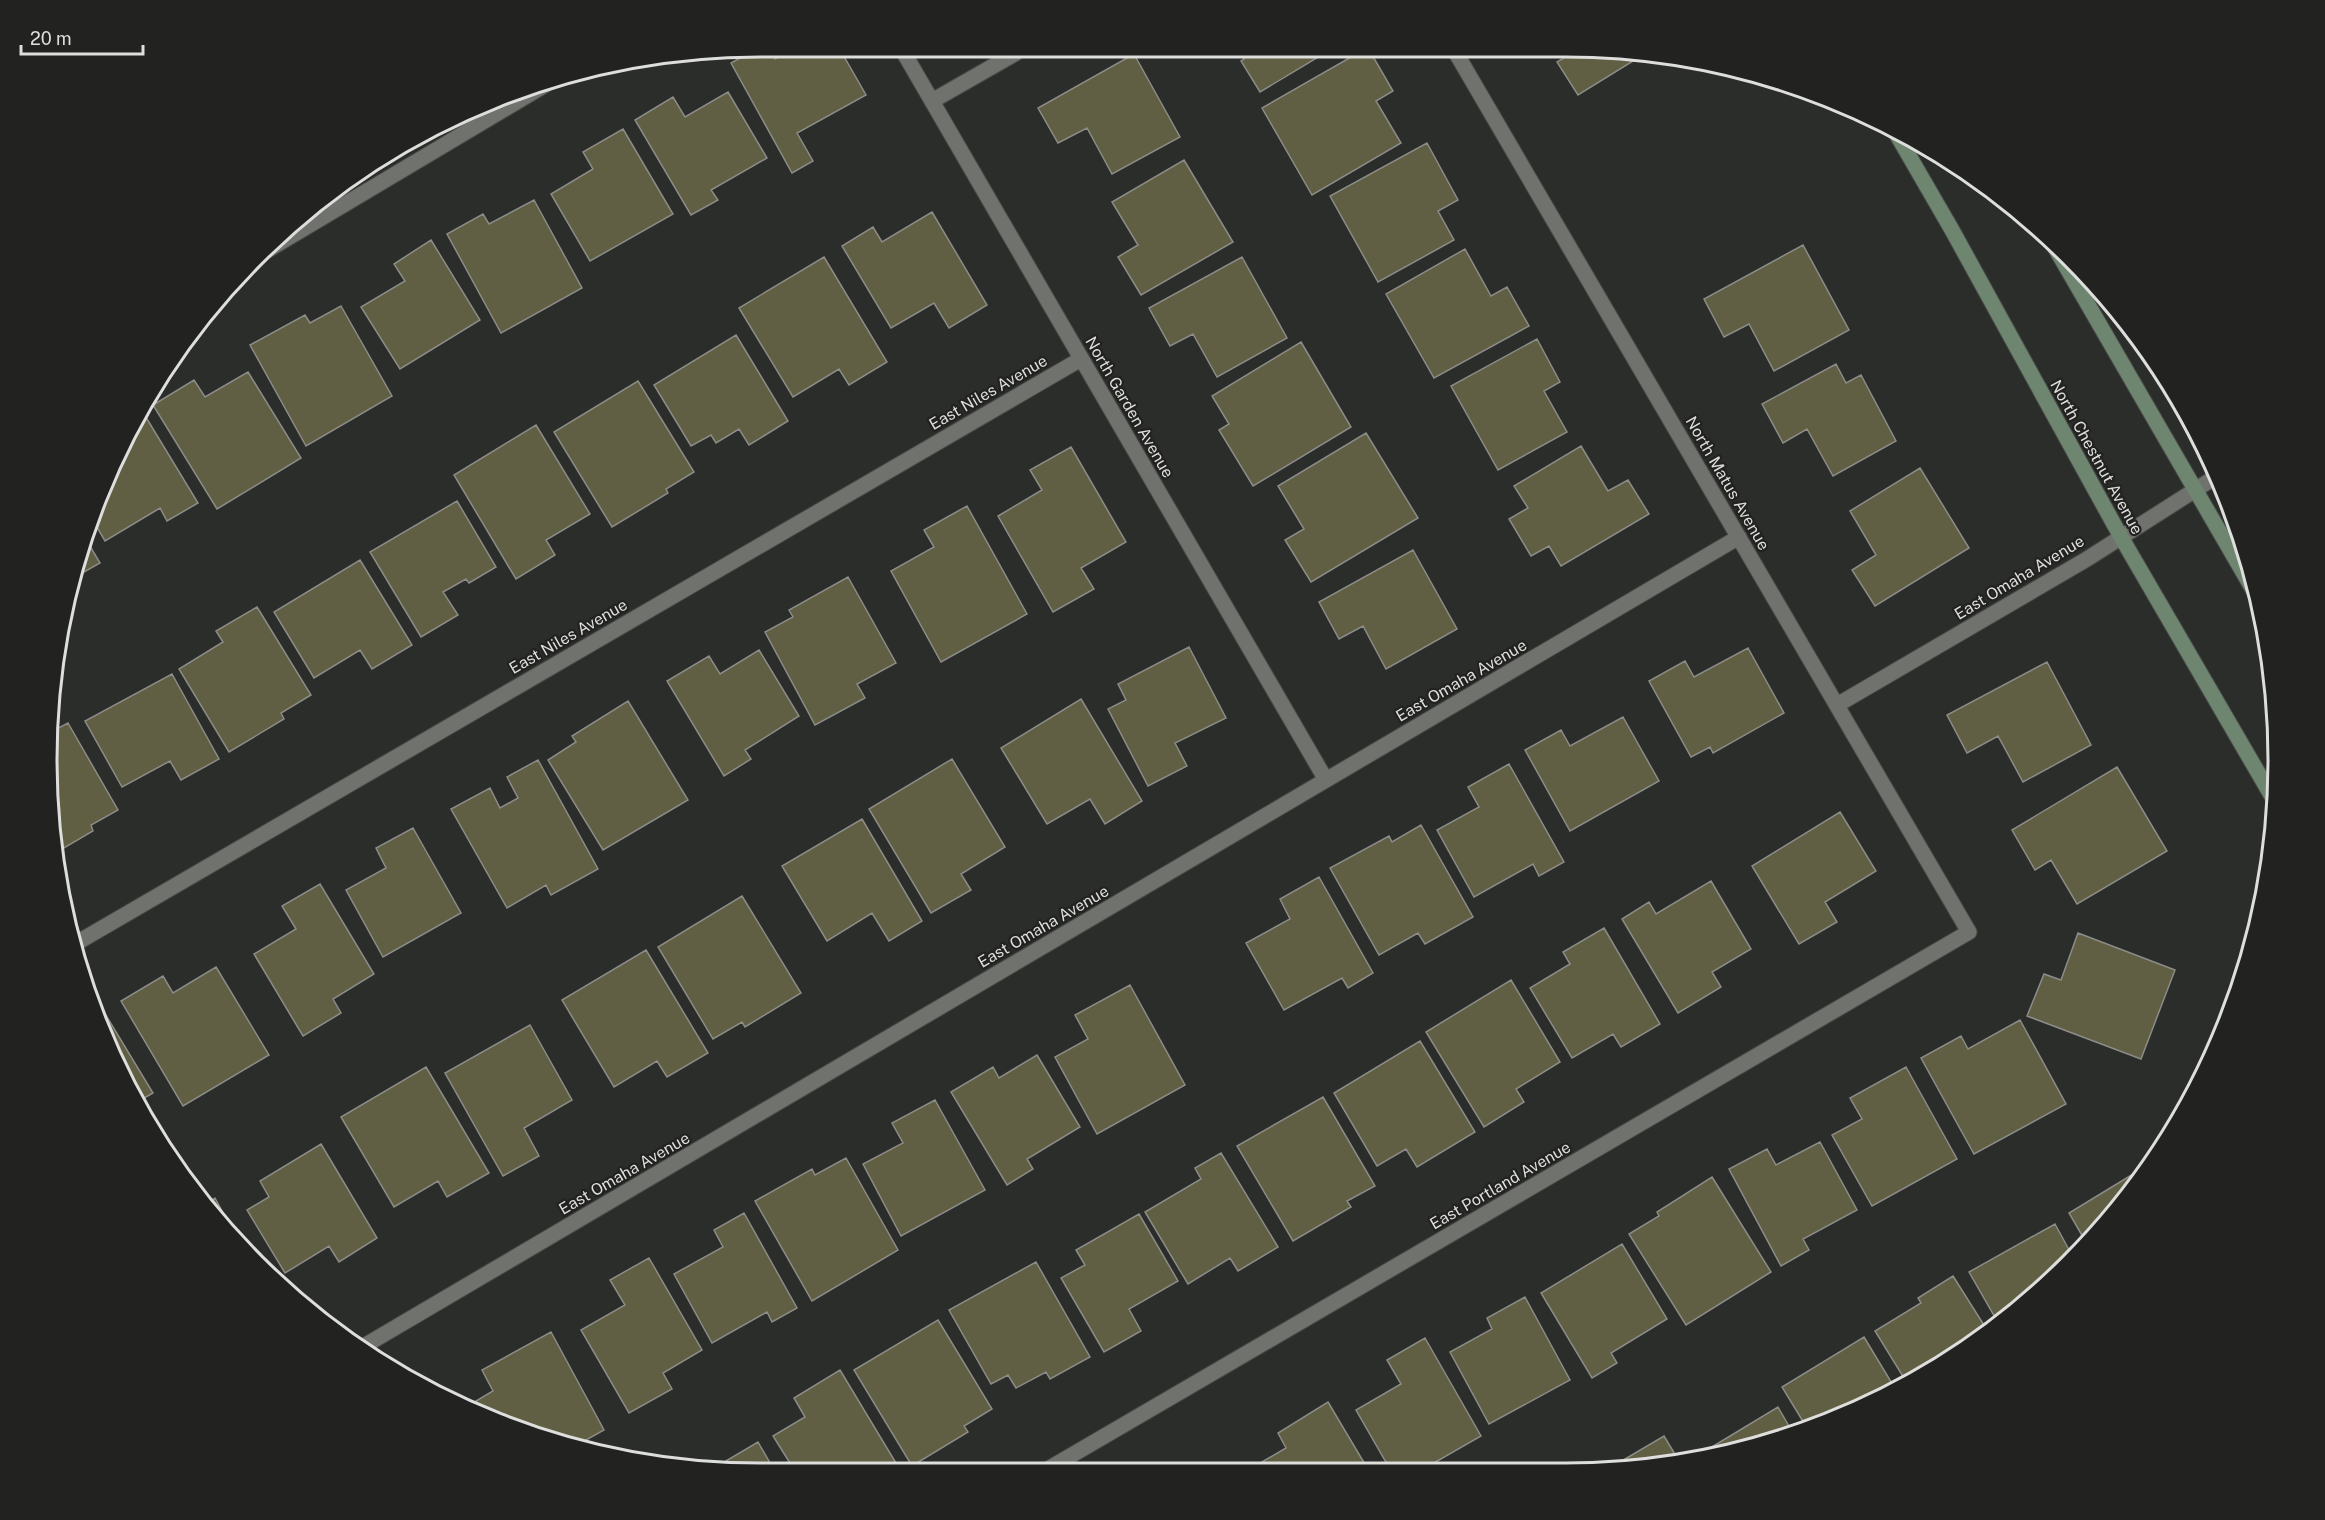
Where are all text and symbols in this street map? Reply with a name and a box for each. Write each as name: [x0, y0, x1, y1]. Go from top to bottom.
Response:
scale bar: [21, 18, 142, 56]
text: 20 m: [30, 28, 72, 49]
street label: North Garden Avenue: [1081, 333, 1178, 481]
street label: East Niles Avenue: [926, 351, 1051, 434]
street label: North Chestnut Avenue: [2046, 377, 2147, 538]
street label: North Matus Avenue: [1682, 413, 1774, 554]
street label: East Omaha Avenue: [1951, 531, 2087, 624]
street label: East Niles Avenue: [506, 595, 631, 678]
street label: East Omaha Avenue: [1393, 635, 1530, 726]
street label: East Omaha Avenue: [975, 881, 1112, 972]
street label: East Omaha Avenue: [556, 1128, 693, 1219]
street label: East Portland Avenue: [1427, 1137, 1574, 1233]

